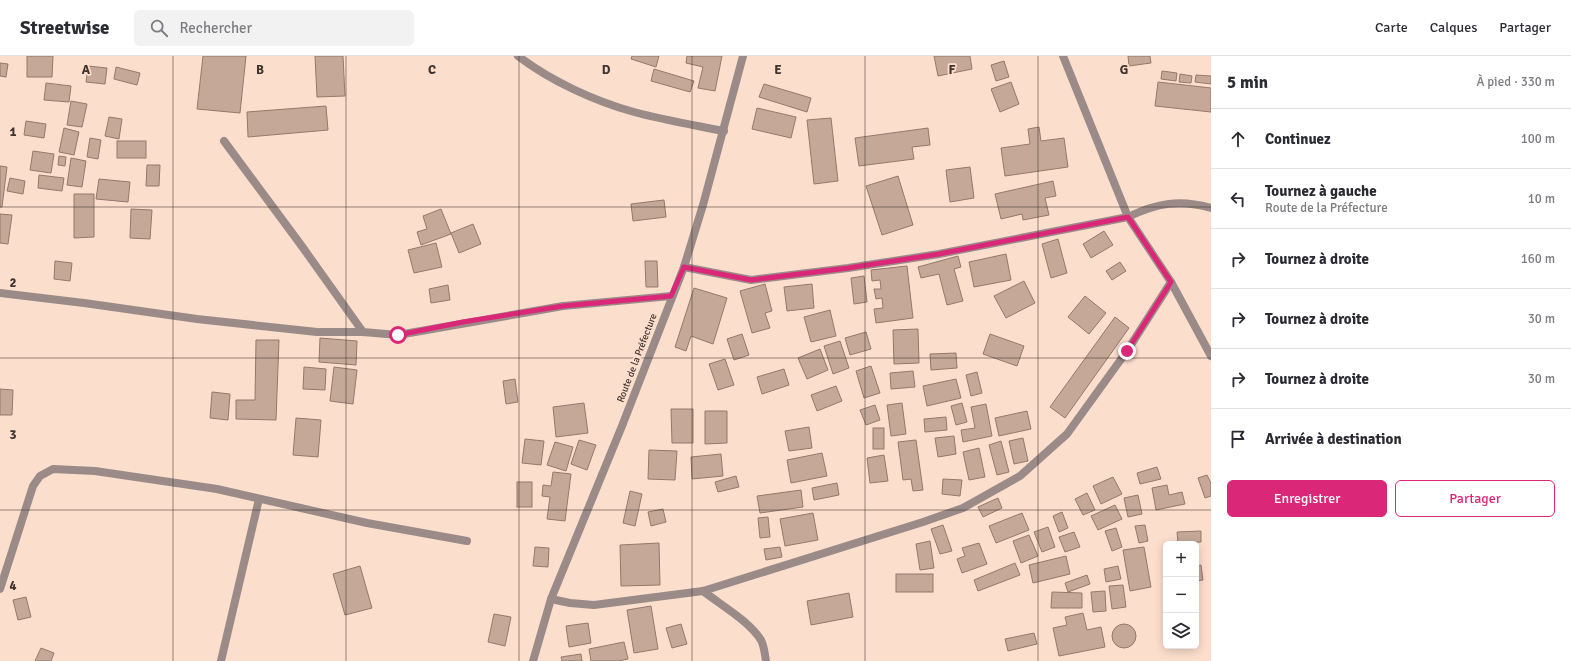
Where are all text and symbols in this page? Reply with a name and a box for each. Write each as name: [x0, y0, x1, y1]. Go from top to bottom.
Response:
search box: [134, 10, 414, 46]
text: Streetwise: [20, 16, 110, 40]
icon: search: [148, 17, 170, 39]
text: Rechercher: [180, 19, 252, 37]
text: Carte: [1375, 19, 1408, 36]
text: Calques: [1430, 19, 1477, 36]
text: Partager: [1499, 19, 1551, 36]
text: A: [82, 62, 91, 78]
text: B: [256, 62, 264, 78]
text: C: [428, 62, 436, 78]
text: D: [602, 62, 611, 78]
text: E: [774, 62, 782, 78]
text: F: [949, 62, 956, 78]
text: G: [1120, 62, 1128, 78]
text: 5 min: [1227, 72, 1268, 93]
text: À pied · 330 m: [1476, 74, 1555, 90]
text: 1: [9, 124, 17, 140]
icon: ahead: [1227, 128, 1249, 150]
text: Continuez: [1265, 130, 1331, 148]
text: 100 m: [1521, 131, 1555, 147]
text: Tournez à gauche: [1265, 182, 1377, 200]
icon: left: [1227, 188, 1249, 210]
text: 10 m: [1528, 191, 1555, 207]
text: Route de la Préfecture: [1265, 200, 1388, 216]
icon: right: [1227, 248, 1249, 270]
text: Tournez à droite: [1265, 250, 1369, 268]
text: 160 m: [1521, 251, 1555, 267]
text: 2: [9, 275, 17, 291]
icon: right: [1227, 308, 1249, 330]
text: Tournez à droite: [1265, 310, 1369, 328]
text: 30 m: [1528, 311, 1555, 327]
street label: Route de la Préfecture: [614, 312, 660, 404]
route start: [389, 326, 407, 344]
route end: [1118, 342, 1136, 360]
icon: right: [1227, 368, 1249, 390]
text: Tournez à droite: [1265, 370, 1369, 388]
text: 30 m: [1528, 371, 1555, 387]
text: 3: [9, 427, 17, 443]
icon: arrive: [1227, 428, 1249, 450]
text: Arrivée à destination: [1265, 430, 1402, 448]
button: Enregistrer: [1227, 480, 1387, 517]
button: Partager: [1395, 480, 1555, 517]
map controls: [1163, 541, 1199, 649]
button: +: [1163, 541, 1199, 577]
button: −: [1163, 577, 1199, 613]
text: 4: [9, 578, 17, 594]
button: layers: [1163, 613, 1199, 649]

